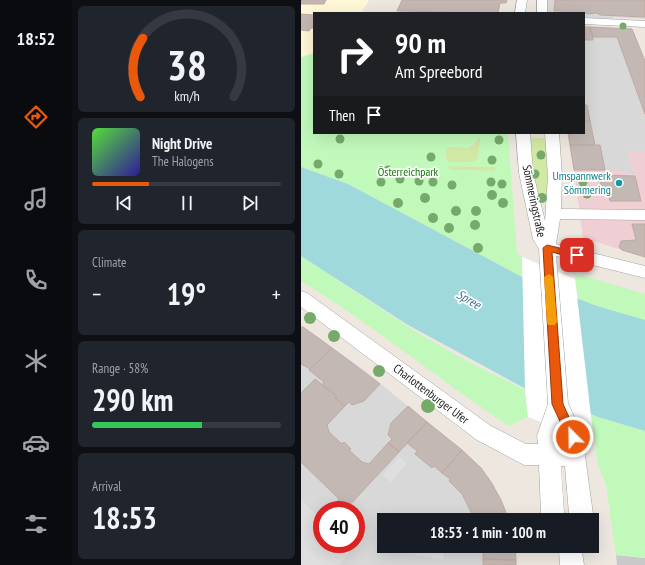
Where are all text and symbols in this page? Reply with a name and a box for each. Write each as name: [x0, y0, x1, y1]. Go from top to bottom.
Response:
text: 90 m: [395, 24, 446, 61]
text: 18:52: [17, 27, 55, 50]
icon: right: [329, 28, 381, 80]
text: 38: [167, 38, 206, 91]
text: Am Spreebord: [395, 60, 483, 83]
text: km/h: [174, 85, 199, 104]
icon: directions: [22, 103, 50, 131]
icon: arrive: [363, 104, 385, 126]
text: Then: [329, 106, 355, 125]
text: Night Drive: [152, 134, 212, 153]
text: The Halogens: [152, 153, 214, 170]
street label: Sömmeringstraße: [520, 163, 549, 238]
park label: Österreichpark: [378, 164, 439, 179]
place label: Umspannwerk Sömmering: [552, 168, 611, 197]
marker: Umspannwerk Sömmering: [614, 178, 624, 188]
icon: music: [22, 185, 50, 213]
icon: previous: [113, 192, 135, 214]
icon: pause: [176, 192, 198, 214]
icon: next: [239, 192, 261, 214]
pin: [560, 238, 594, 272]
icon: arrive: [566, 244, 588, 266]
text: Climate: [92, 254, 126, 271]
icon: phone: [22, 266, 50, 294]
text: 19°: [167, 274, 206, 313]
text: −: [92, 280, 101, 308]
text: +: [272, 280, 281, 308]
water label: Spree: [453, 286, 485, 314]
icon: climate: [22, 347, 50, 375]
text: Range · 58%: [92, 360, 148, 377]
street label: Charlottenburger Ufer: [391, 360, 473, 427]
text: 290 km: [92, 380, 173, 419]
position arrow: [552, 416, 594, 458]
icon: car: [22, 429, 50, 457]
text: Arrival: [92, 478, 121, 495]
text: 18:53: [92, 498, 157, 537]
speed limit sign: 40: [313, 501, 365, 553]
icon: filters: [22, 510, 50, 538]
text: 18:53 · 1 min · 100 m: [430, 523, 546, 542]

